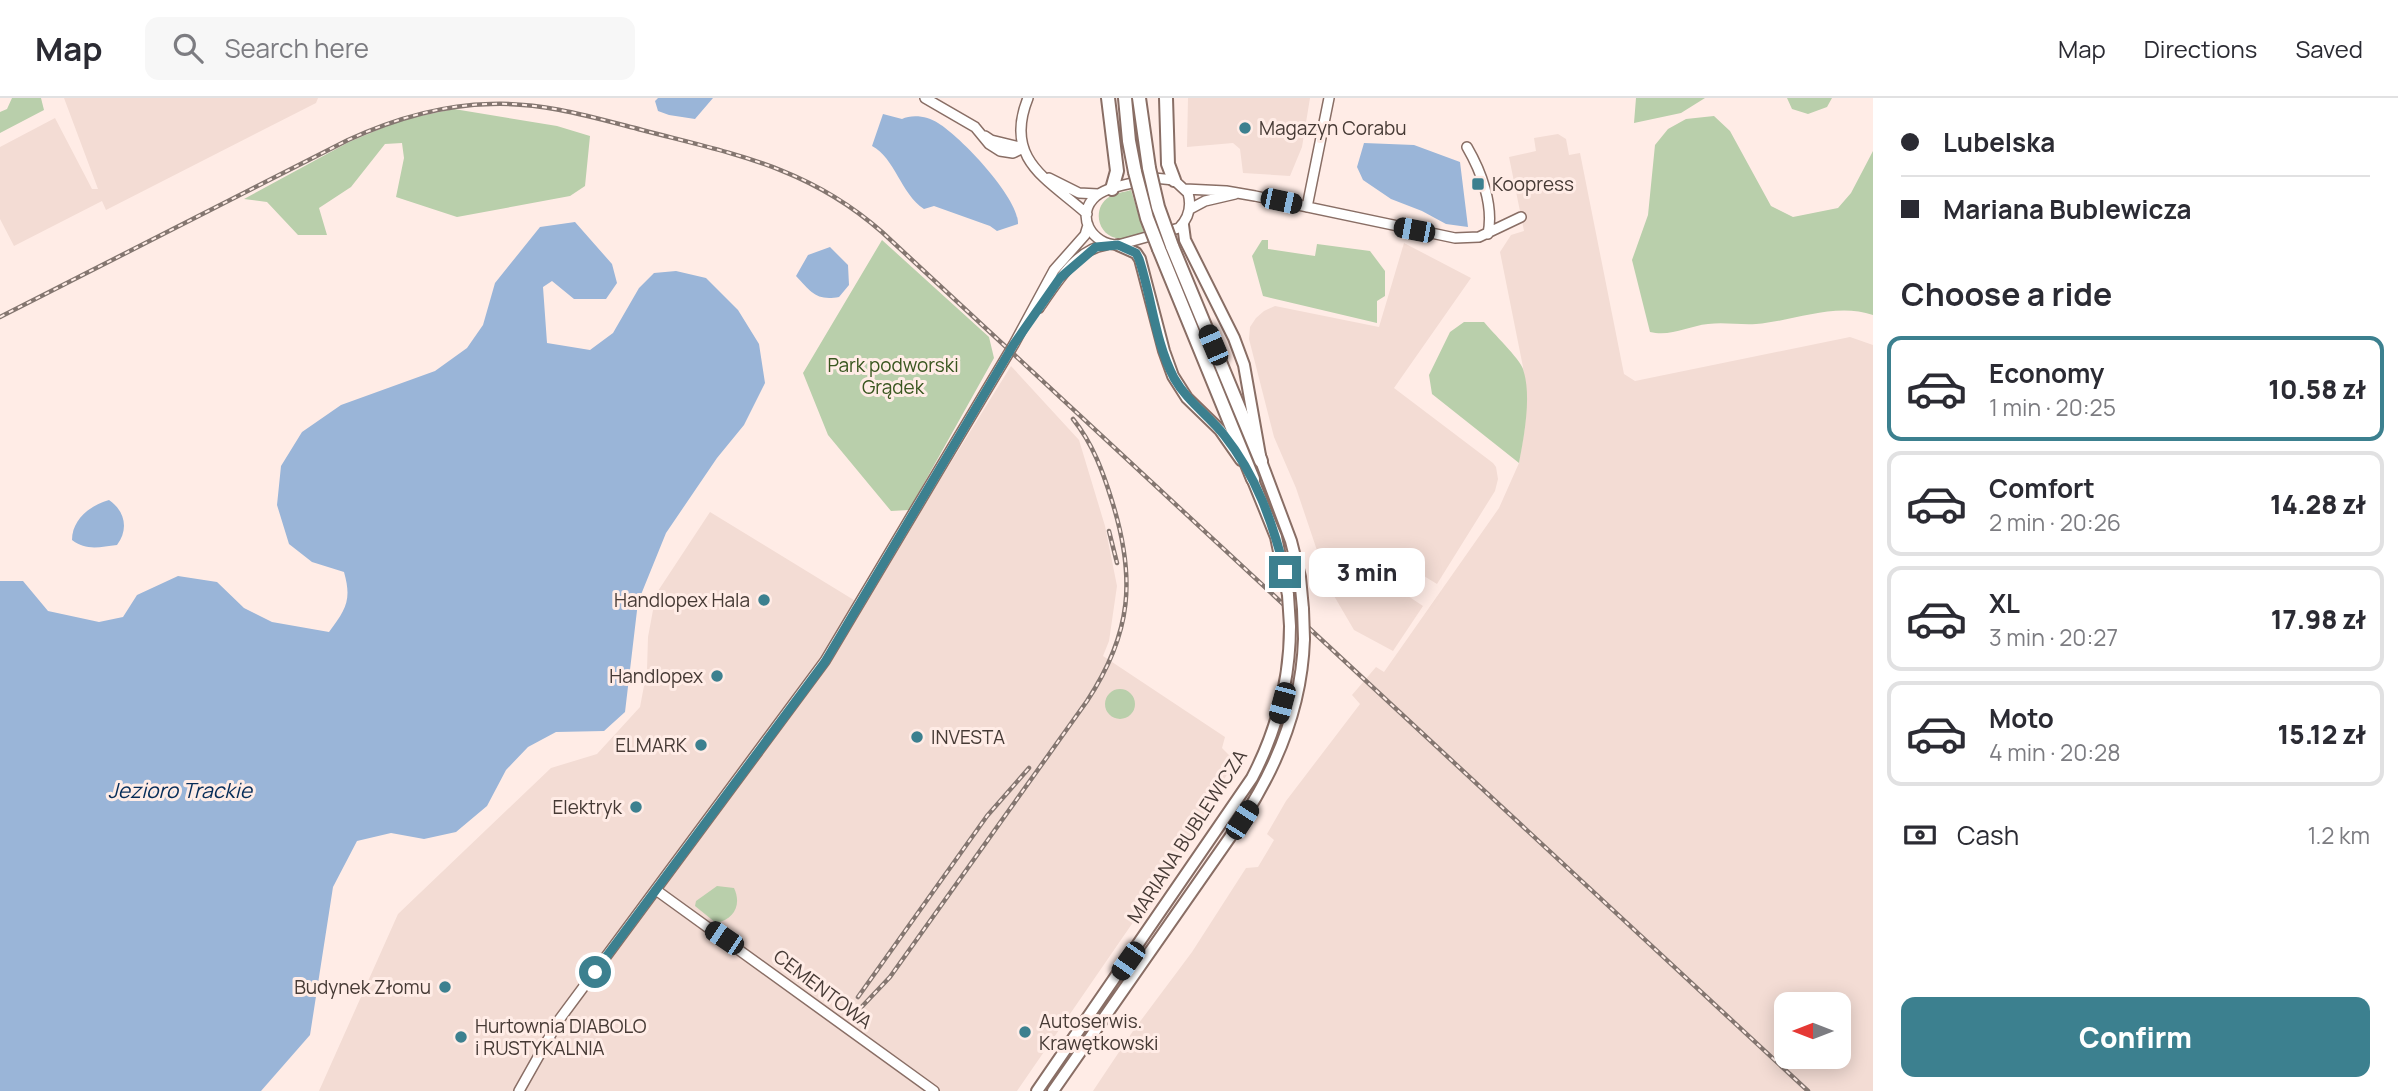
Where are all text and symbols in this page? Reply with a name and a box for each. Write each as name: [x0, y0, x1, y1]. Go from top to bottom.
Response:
search box: [145, 17, 635, 80]
text: Map: [35, 26, 103, 71]
icon: search: [169, 29, 207, 67]
text: Search here: [225, 30, 369, 66]
text: Map: [2058, 32, 2106, 65]
text: Directions: [2144, 32, 2257, 65]
text: Saved: [2295, 32, 2363, 65]
place label: Magazyn Corabu: [1259, 115, 1407, 141]
marker: Magazyn Corabu: [1237, 120, 1253, 136]
text: Lubelska: [1943, 124, 2055, 160]
place label: Koopress: [1492, 171, 1574, 197]
marker: Koopress: [1470, 176, 1486, 192]
car: [1259, 186, 1304, 216]
text: Mariana Bublewicza: [1943, 191, 2192, 227]
car: [1392, 216, 1437, 244]
text: Choose a ride: [1901, 272, 2112, 316]
car: [1196, 322, 1231, 368]
park label: Park podworski Grądek: [827, 352, 959, 400]
text: Economy: [1989, 355, 2104, 391]
icon: car: [1905, 357, 1968, 420]
text: 10.58 zł: [2268, 371, 2366, 407]
text: 1 min · 20:25: [1989, 391, 2116, 423]
text: Comfort: [1989, 470, 2095, 506]
icon: car: [1905, 472, 1968, 535]
text: 14.28 zł: [2270, 486, 2366, 522]
text: 2 min · 20:26: [1989, 506, 2121, 538]
callout: 3 min: [1310, 547, 1425, 596]
route end: [1269, 556, 1301, 588]
text: 3 min: [1337, 556, 1397, 588]
text: XL: [1989, 585, 2020, 621]
place label: Handlopex Hala: [614, 587, 750, 613]
icon: car: [1905, 587, 1968, 650]
marker: Handlopex Hala: [756, 592, 772, 608]
text: 17.98 zł: [2271, 601, 2366, 637]
text: 3 min · 20:27: [1989, 621, 2118, 653]
place label: Handlopex: [609, 663, 703, 689]
marker: Handlopex: [709, 668, 725, 684]
car: [1267, 680, 1298, 726]
text: Moto: [1989, 700, 2054, 736]
icon: car: [1905, 702, 1968, 765]
text: 15.12 zł: [2278, 716, 2366, 752]
place label: INVESTA: [931, 724, 1005, 750]
marker: INVESTA: [909, 729, 925, 745]
place label: ELMARK: [615, 732, 688, 758]
text: 4 min · 20:28: [1989, 736, 2121, 768]
marker: ELMARK: [693, 737, 709, 753]
street label: MARIANA BUBLEWICZA: [1121, 744, 1253, 928]
water label: Jezioro Trackie: [108, 776, 254, 804]
place label: Elektryk: [552, 794, 623, 820]
car: [1222, 797, 1263, 843]
marker: Elektryk: [628, 799, 644, 815]
icon: cash: [1901, 816, 1939, 854]
text: Cash: [1957, 817, 2019, 853]
text: 1.2 km: [2307, 819, 2370, 851]
car: [701, 918, 748, 958]
car: [1108, 938, 1149, 984]
street label: CEMENTOWA: [768, 943, 878, 1035]
route start: [579, 956, 611, 988]
place label: Budynek Złomu: [294, 974, 431, 1000]
marker: Budynek Złomu: [437, 979, 453, 995]
north arrow: [1774, 992, 1852, 1069]
map controls: [1774, 992, 1851, 1069]
button: Confirm: [1901, 997, 2370, 1077]
place label: Autoserwis. Krawętkowski: [1039, 1008, 1158, 1056]
place label: Hurtownia DIABOLO i RUSTYKALNIA: [475, 1013, 647, 1061]
marker: Autoserwis. Krawętkowski: [1017, 1024, 1033, 1040]
marker: Hurtownia DIABOLO i RUSTYKALNIA: [453, 1029, 469, 1045]

